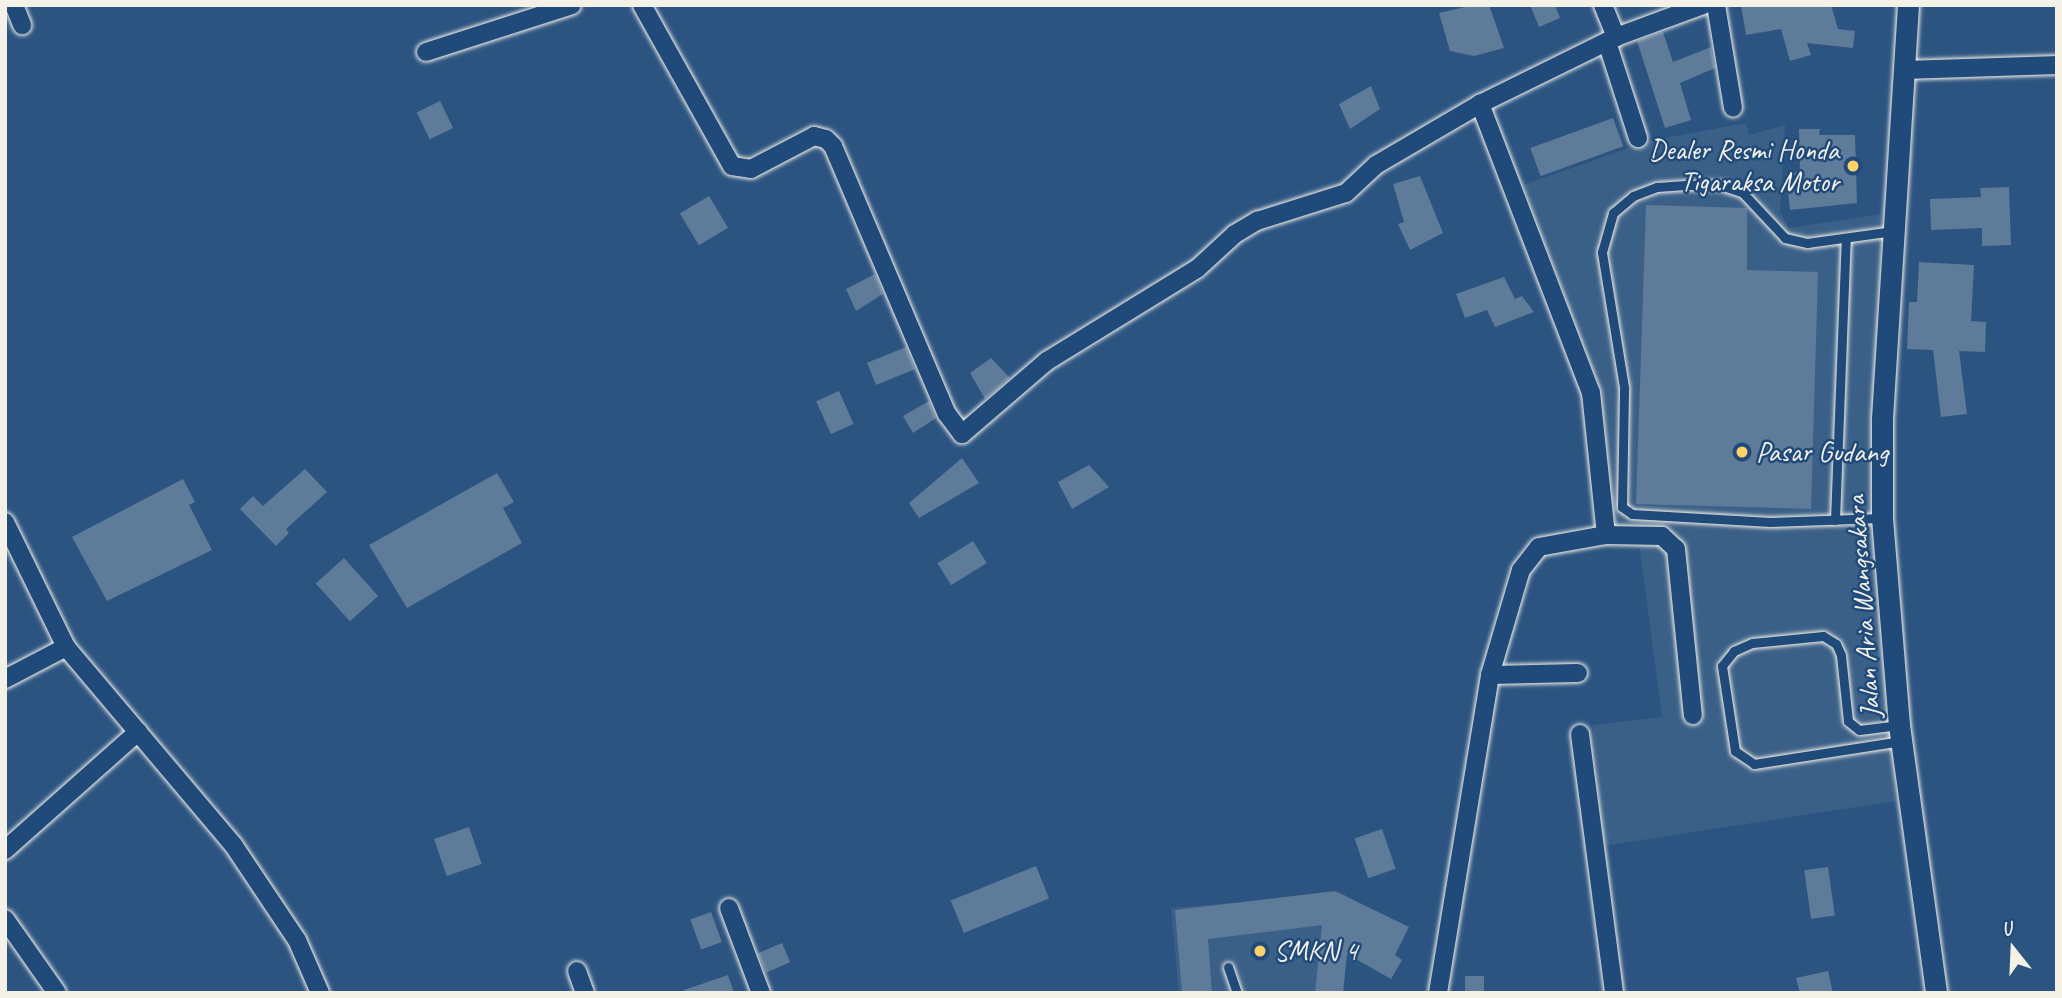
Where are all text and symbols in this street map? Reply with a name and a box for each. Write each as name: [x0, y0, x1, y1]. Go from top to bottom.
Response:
place label: Dealer Resmi Honda Tigaraksa Motor: [1648, 133, 1839, 199]
marker: Dealer Resmi Honda Tigaraksa Motor: [1845, 158, 1861, 174]
place label: Pasar Gudang: [1756, 435, 1887, 469]
marker: Pasar Gudang: [1734, 444, 1750, 460]
street label: Jalan Aria Wangsakara: [1838, 495, 1888, 719]
north arrow: [1978, 914, 2048, 984]
text: U: [1998, 916, 2015, 942]
place label: SMKN 4: [1274, 934, 1357, 968]
marker: SMKN 4: [1252, 943, 1268, 959]

